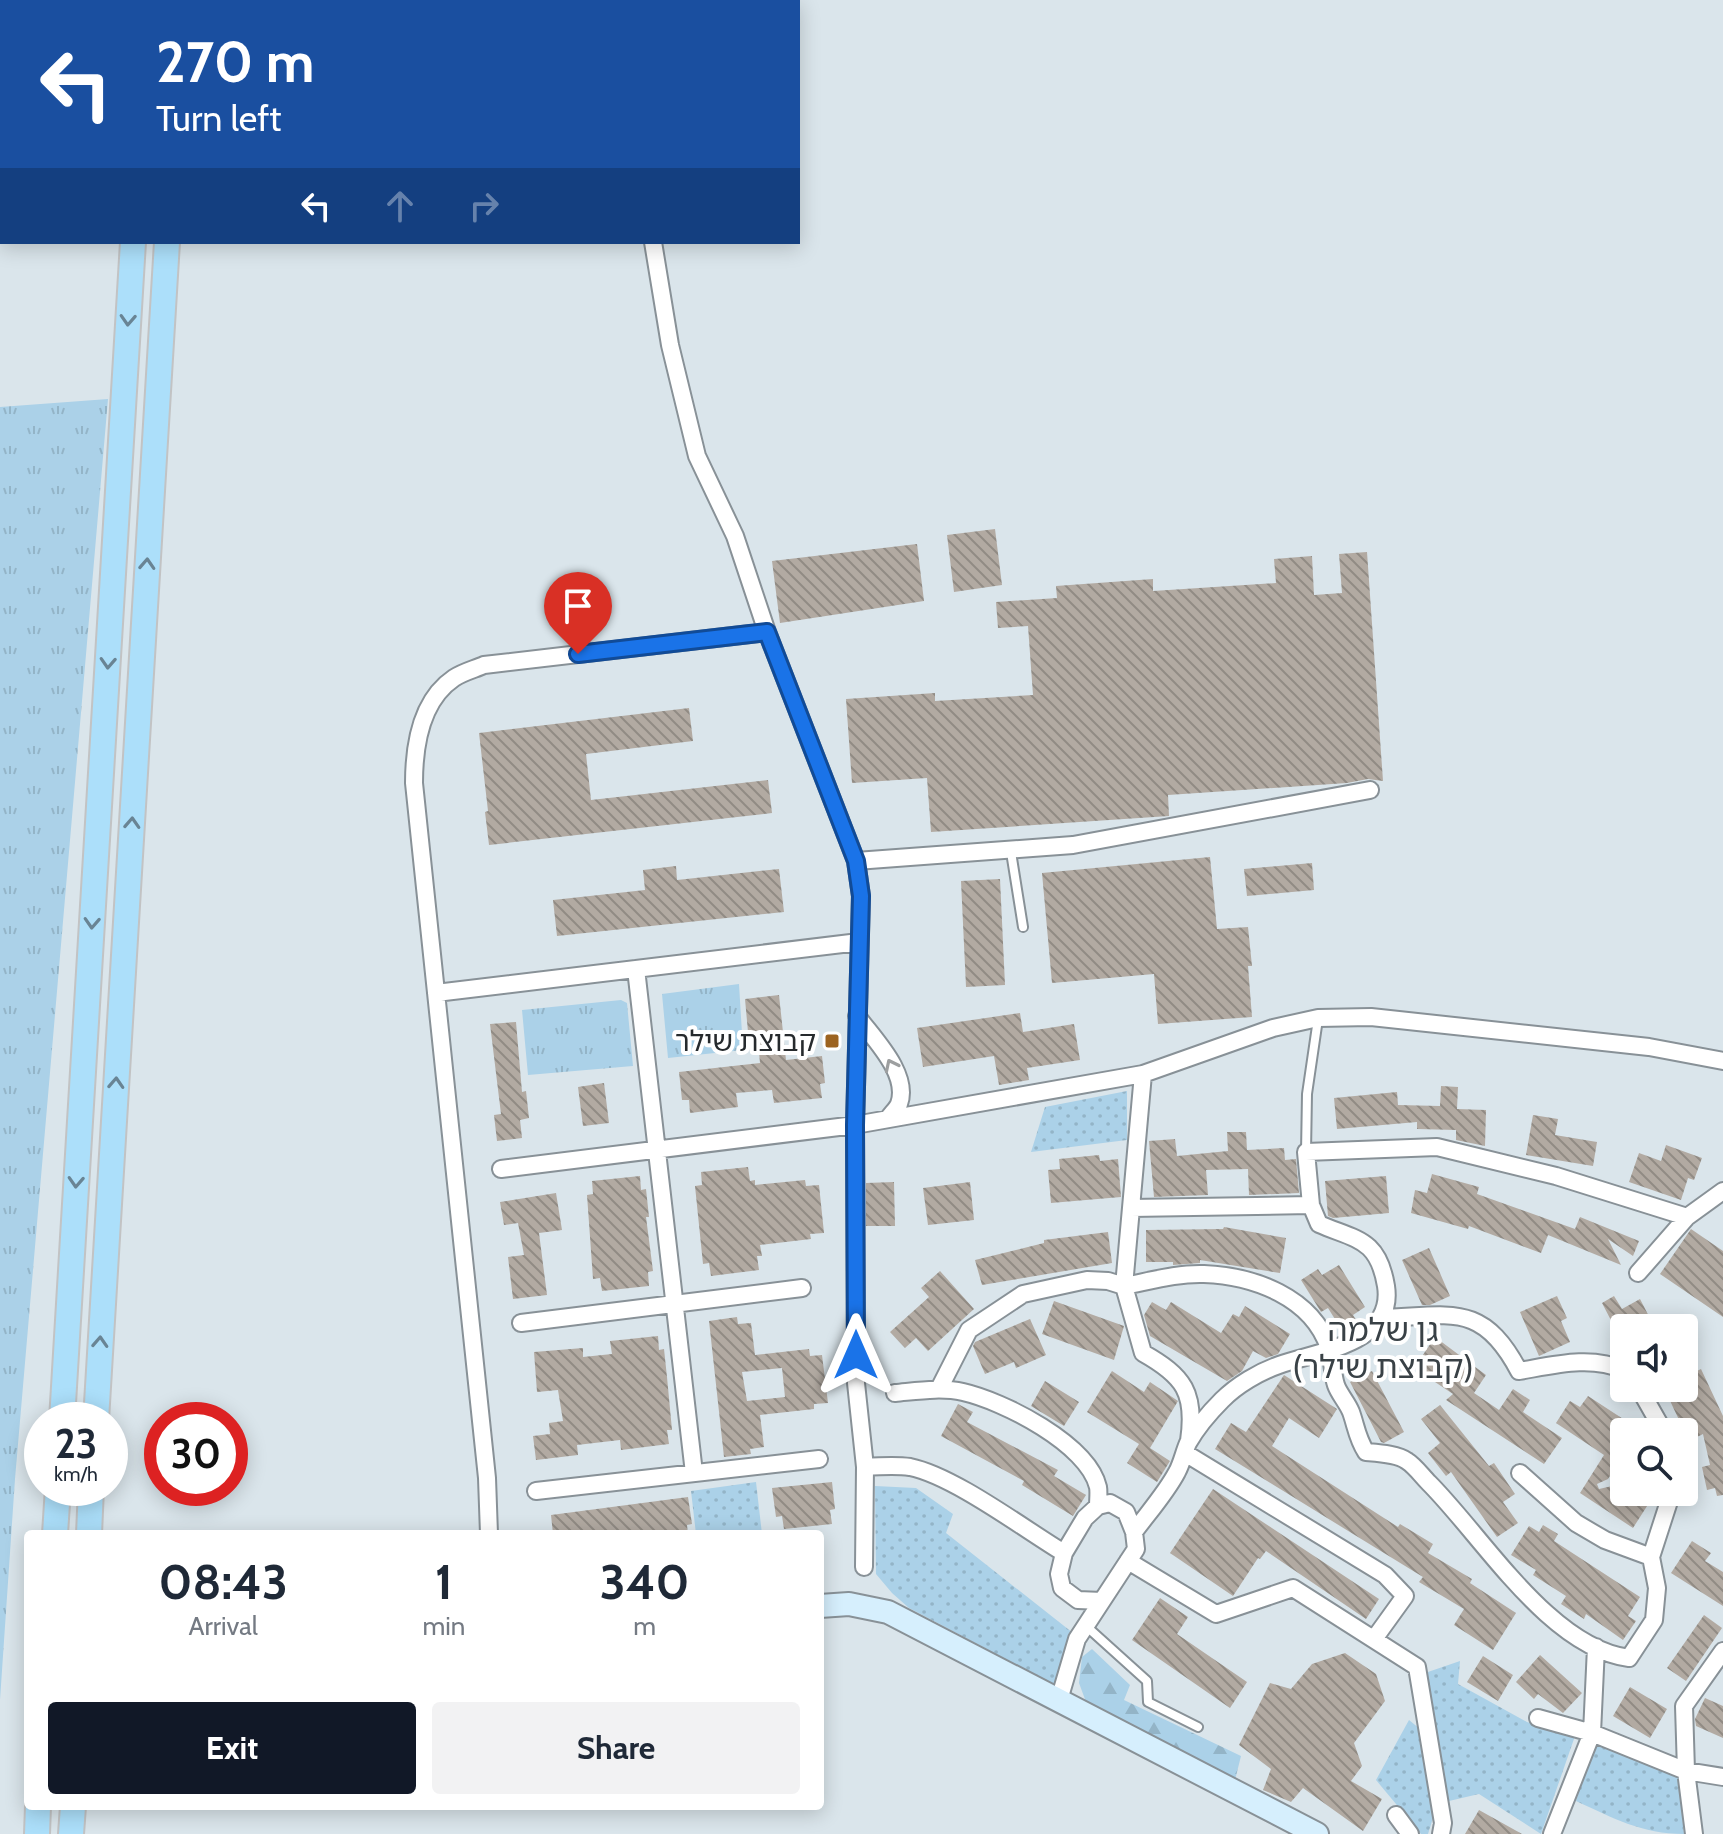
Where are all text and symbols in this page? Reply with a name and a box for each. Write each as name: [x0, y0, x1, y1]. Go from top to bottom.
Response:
text: 270 m: [156, 28, 314, 96]
icon: left: [24, 32, 128, 136]
text: Turn left: [156, 96, 281, 140]
icon: left: [294, 184, 338, 228]
icon: ahead: [378, 184, 422, 228]
icon: right: [462, 184, 506, 228]
one-way arrow: [120, 314, 137, 327]
one-way arrow: [139, 557, 156, 570]
pin: [544, 572, 612, 654]
icon: arrive: [556, 584, 600, 628]
one-way arrow: [99, 657, 116, 670]
one-way arrow: [123, 816, 140, 829]
one-way arrow: [84, 917, 101, 930]
place label: קבוצת שילר: [675, 1024, 816, 1058]
marker: קבוצת שילר: [823, 1032, 841, 1050]
one-way arrow: [885, 1059, 901, 1073]
one-way arrow: [107, 1076, 124, 1089]
one-way arrow: [68, 1176, 85, 1189]
district label: גן שלמה (קבוצת שילר): [1292, 1310, 1474, 1386]
position arrow: [814, 1313, 898, 1397]
map controls: [1610, 1314, 1698, 1506]
button: sound: [1610, 1314, 1698, 1402]
one-way arrow: [91, 1335, 108, 1348]
speed limit sign: 30: [144, 1402, 248, 1506]
button: search: [1610, 1418, 1698, 1506]
text: 23: [55, 1419, 97, 1468]
text: km/h: [54, 1462, 98, 1486]
text: 08:43: [159, 1553, 288, 1611]
text: 1: [435, 1553, 453, 1611]
text: 340: [600, 1553, 689, 1611]
text: Arrival: [189, 1610, 258, 1642]
text: min: [422, 1610, 465, 1642]
text: m: [633, 1610, 656, 1642]
button: Exit: [48, 1702, 416, 1794]
button: Share: [432, 1702, 800, 1794]

